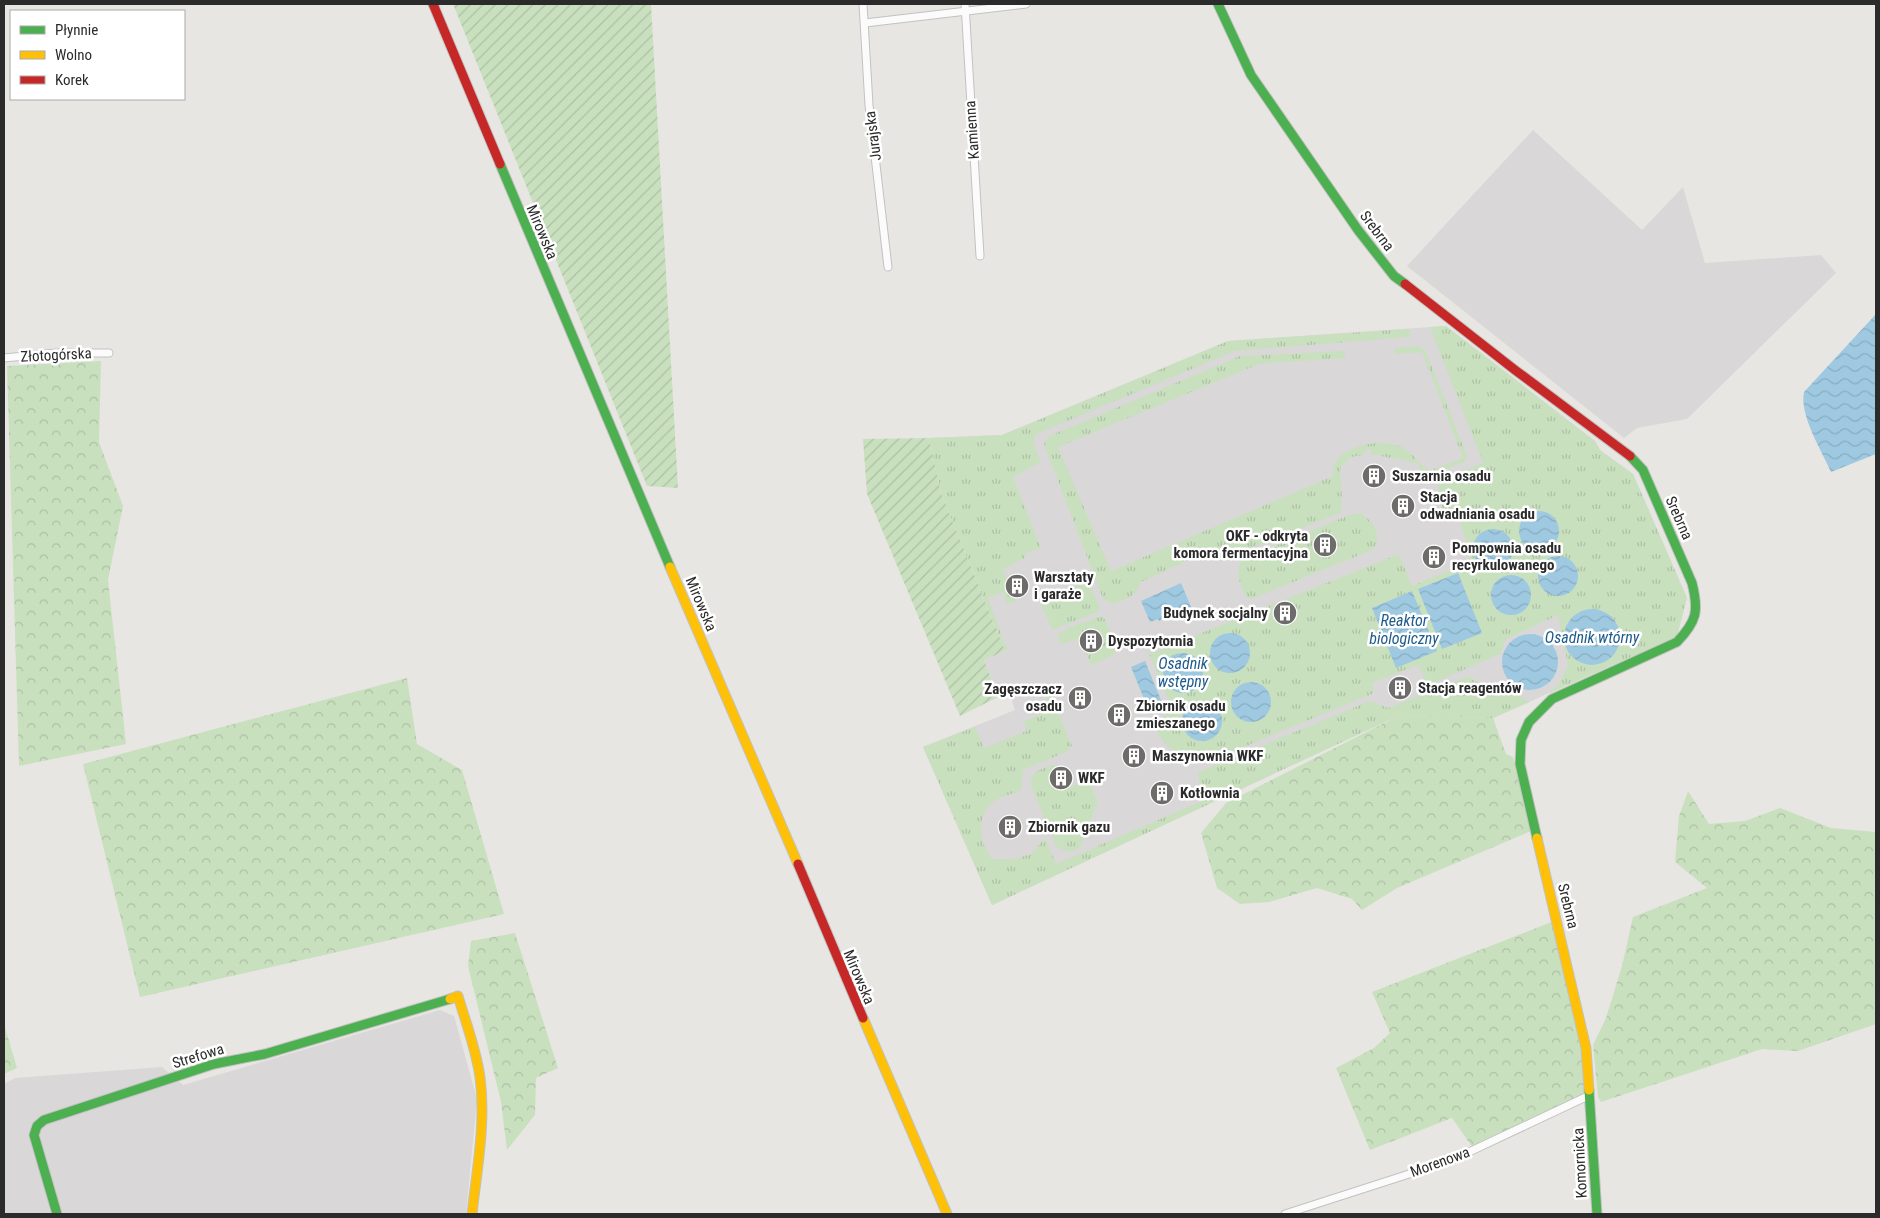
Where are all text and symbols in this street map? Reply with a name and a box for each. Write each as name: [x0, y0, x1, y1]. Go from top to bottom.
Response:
legend: [10, 10, 185, 100]
text: Płynnie: [55, 21, 98, 39]
text: Wolno: [55, 46, 92, 64]
text: Korek: [55, 71, 89, 89]
street label: Kamienna: [961, 100, 983, 160]
street label: Jurajska: [861, 110, 885, 162]
street label: Mirowska: [523, 202, 561, 262]
street label: Srebrna: [1356, 207, 1398, 255]
street label: Złotogórska: [20, 344, 92, 366]
building icon: Suszarnia osadu: [1361, 463, 1387, 489]
place label: Suszarnia osadu: [1392, 467, 1491, 485]
place label: Stacja odwadniania osadu: [1420, 488, 1535, 523]
building icon: Stacja odwadniania osadu: [1390, 493, 1416, 519]
street label: Srebrna: [1661, 493, 1697, 543]
place label: OKF - odkryta komora fermentacyjna: [1174, 527, 1308, 562]
building icon: OKF - odkryta komora fermentacyjna: [1312, 532, 1338, 558]
place label: Pompownia osadu recyrkulowanego: [1452, 539, 1561, 574]
building icon: Pompownia osadu recyrkulowanego: [1421, 544, 1447, 570]
place label: Warsztaty i garaże: [1034, 568, 1094, 603]
building icon: Warsztaty i garaże: [1004, 573, 1030, 599]
street label: Mirowska: [682, 574, 720, 634]
building icon: Budynek socjalny: [1272, 600, 1298, 626]
place label: Budynek socjalny: [1163, 604, 1268, 622]
water label: Reaktor biologiczny: [1369, 611, 1439, 648]
building icon: Dyspozytornia: [1078, 628, 1104, 654]
water label: Osadnik wtórny: [1545, 628, 1640, 647]
place label: Dyspozytornia: [1108, 632, 1193, 650]
water label: Osadnik wstępny: [1158, 654, 1209, 691]
building icon: Stacja reagentów: [1387, 675, 1413, 701]
place label: Stacja reagentów: [1418, 679, 1522, 697]
place label: Zagęszczacz osadu: [984, 680, 1062, 715]
building icon: Zagęszczacz osadu: [1067, 685, 1093, 711]
place label: Zbiornik osadu zmieszanego: [1136, 697, 1226, 732]
building icon: Zbiornik osadu zmieszanego: [1106, 702, 1132, 728]
building icon: Maszynownia WKF: [1121, 743, 1147, 769]
place label: Maszynownia WKF: [1152, 747, 1263, 765]
building icon: WKF: [1048, 765, 1074, 791]
place label: WKF: [1078, 769, 1105, 787]
building icon: Kotłownia: [1149, 780, 1175, 806]
place label: Kotłownia: [1180, 784, 1240, 802]
building icon: Zbiornik gazu: [997, 814, 1023, 840]
place label: Zbiornik gazu: [1028, 818, 1110, 836]
street label: Srebrna: [1554, 882, 1582, 930]
street label: Mirowska: [840, 947, 878, 1007]
street label: Strefowa: [170, 1040, 226, 1072]
street label: Komornicka: [1569, 1127, 1591, 1199]
street label: Morenowa: [1408, 1143, 1472, 1181]

